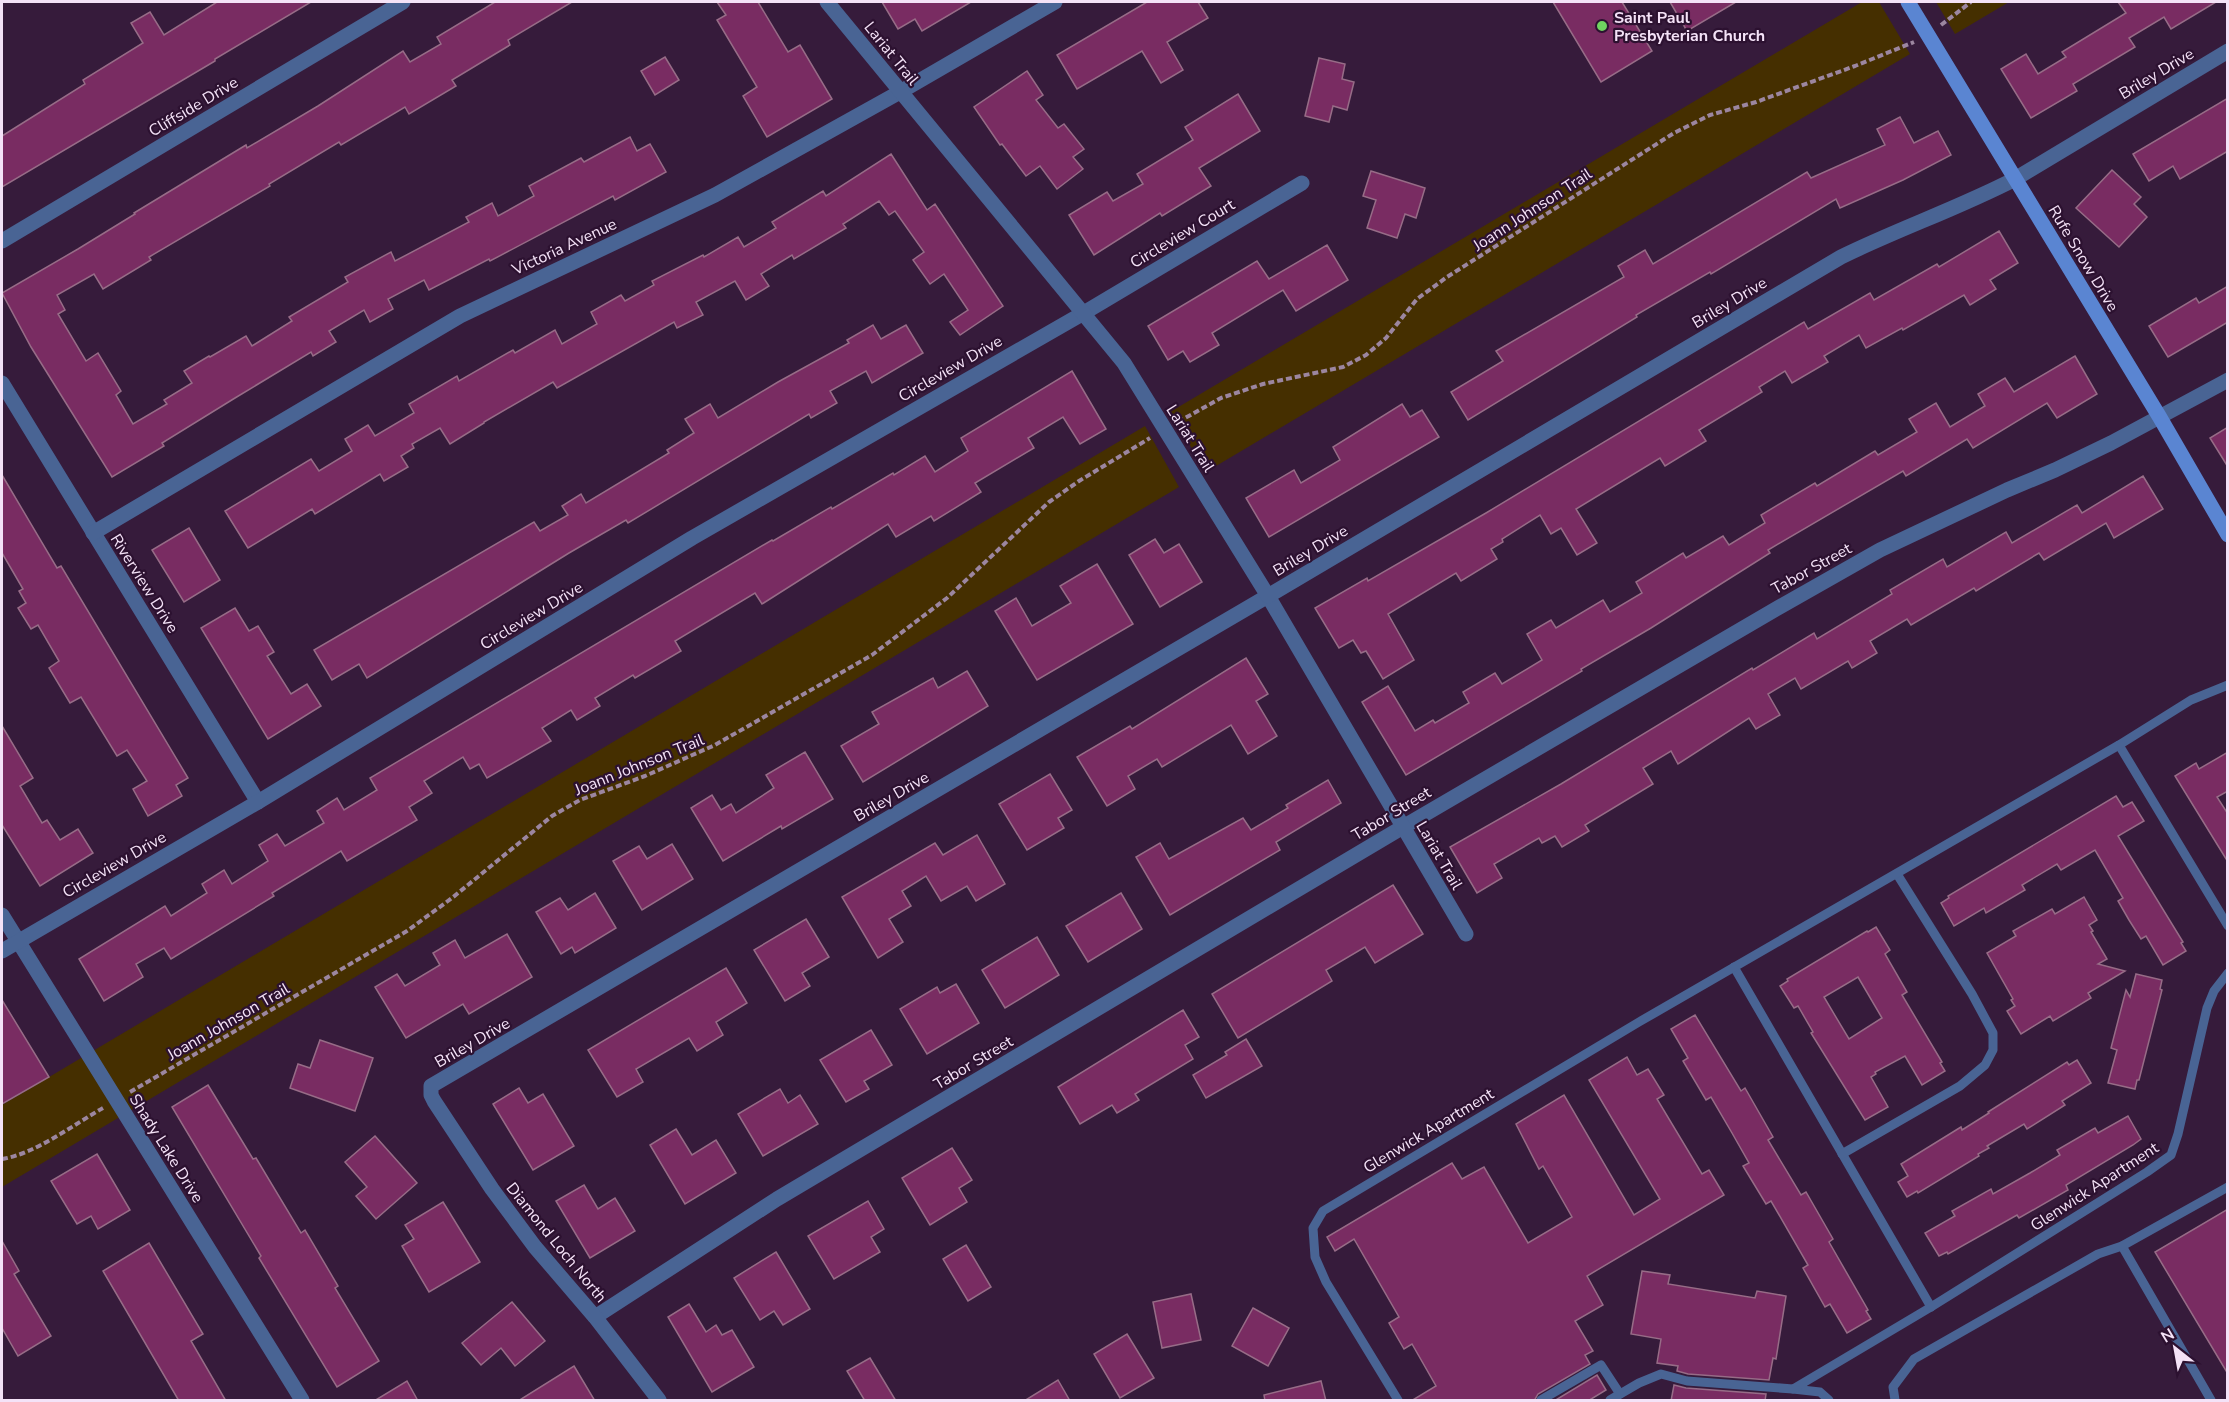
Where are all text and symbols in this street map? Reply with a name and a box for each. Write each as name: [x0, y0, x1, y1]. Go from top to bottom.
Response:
place label: Saint Paul Presbyterian Church: [1614, 7, 1765, 47]
street label: Lariat Trail: [859, 17, 924, 90]
marker: Saint Paul Presbyterian Church: [1595, 19, 1609, 33]
street label: Briley Drive: [2115, 43, 2198, 105]
street label: Cliffside Drive: [145, 71, 242, 142]
street label: Joann Johnson Trail: [1468, 163, 1597, 257]
street label: Circleview Court: [1126, 194, 1239, 274]
street label: Rufe Snow Drive: [2043, 201, 2124, 316]
street label: Victoria Avenue: [508, 213, 620, 281]
street label: Briley Drive: [1688, 272, 1771, 334]
street label: Circleview Drive: [895, 330, 1006, 408]
street label: Lariat Trail: [1161, 401, 1220, 477]
street label: Briley Drive: [1269, 520, 1352, 582]
street label: Riverview Drive: [105, 530, 183, 637]
street label: Tabor Street: [1767, 538, 1856, 600]
street label: Circleview Drive: [476, 576, 587, 655]
street label: Joann Johnson Trail: [570, 729, 708, 801]
street label: Briley Drive: [850, 766, 933, 827]
street label: Tabor Street: [1348, 781, 1435, 846]
street label: Lariat Trail: [1411, 817, 1468, 894]
street label: Circleview Drive: [59, 826, 170, 904]
street label: Joann Johnson Trail: [162, 978, 294, 1066]
street label: Briley Drive: [431, 1012, 514, 1073]
street label: Tabor Street: [930, 1030, 1017, 1095]
street label: Glenwick Apartment: [1359, 1083, 1498, 1179]
street label: Shady Lake Drive: [124, 1090, 208, 1207]
street label: Glenwick Apartment: [2026, 1137, 2163, 1237]
street label: Diamond Loch North: [501, 1178, 612, 1307]
north arrow: [2145, 1318, 2205, 1378]
text: N: [2157, 1323, 2179, 1349]

